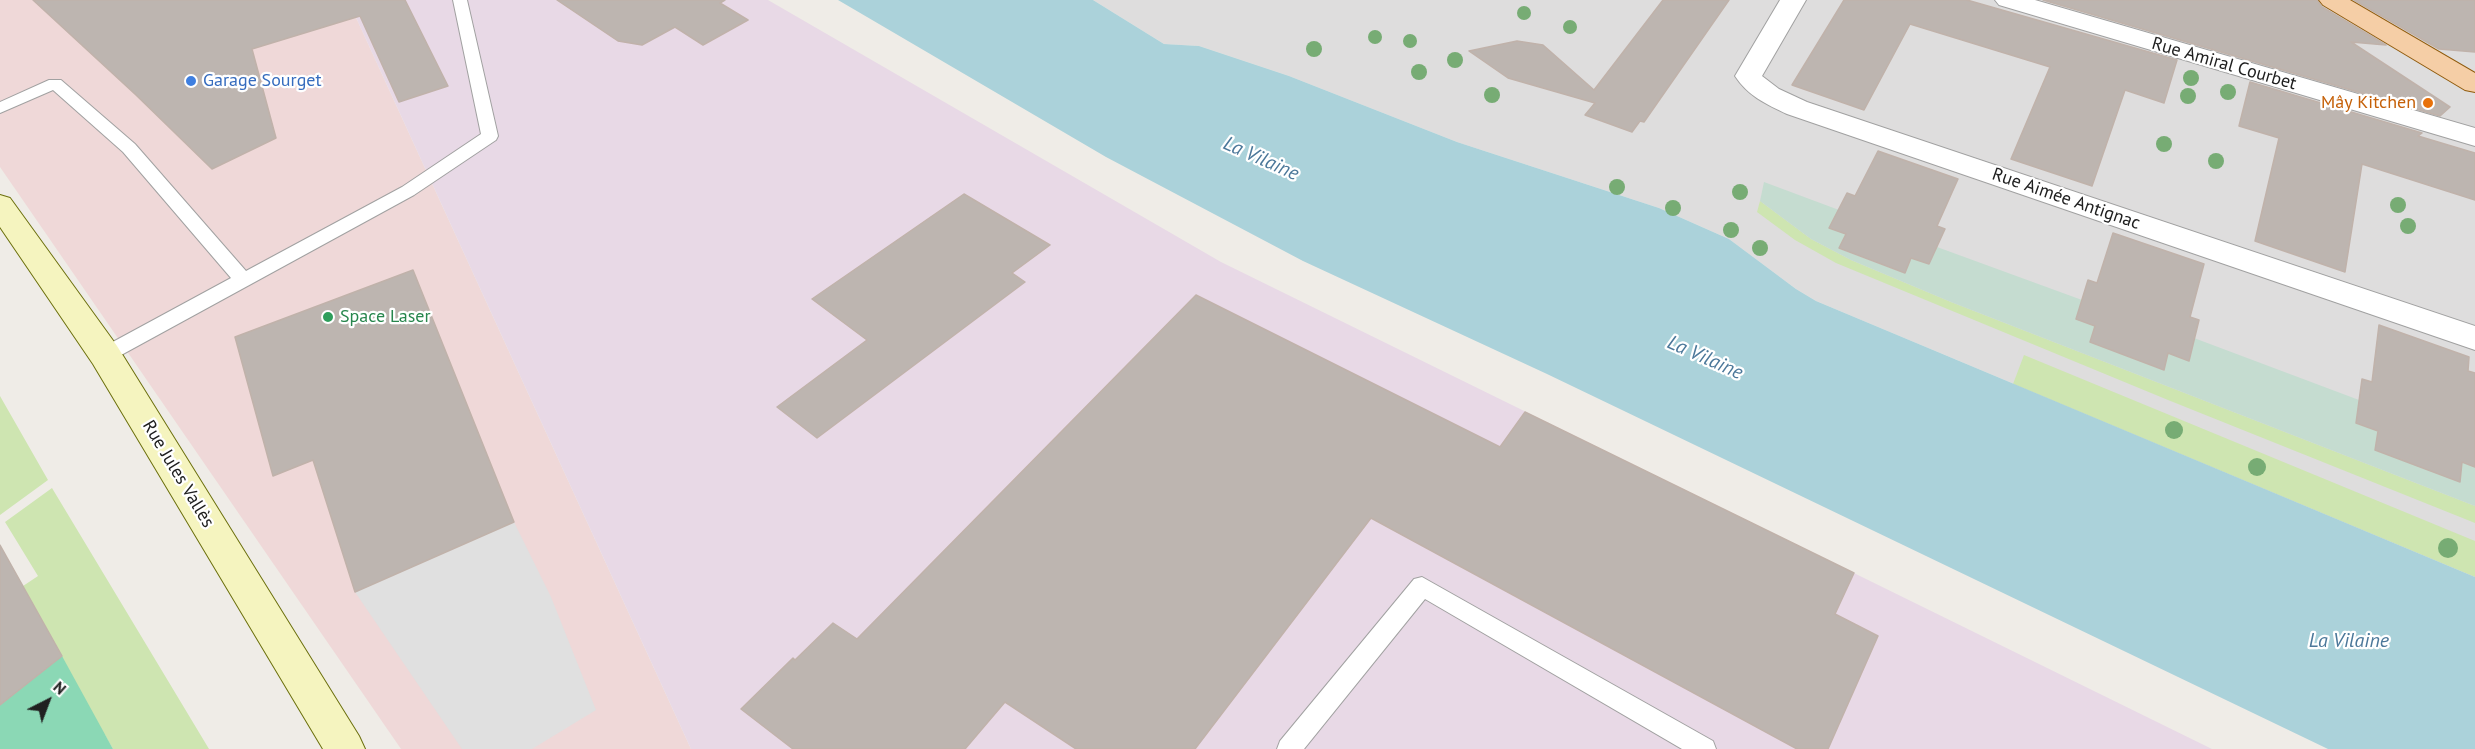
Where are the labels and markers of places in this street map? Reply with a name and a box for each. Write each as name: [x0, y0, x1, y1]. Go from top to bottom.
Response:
place label: Garage Sourget: [203, 70, 322, 92]
marker: Garage Sourget: [184, 74, 198, 88]
place label: Mây Kitchen: [2321, 92, 2416, 114]
marker: Mây Kitchen: [2421, 96, 2435, 110]
place label: Space Laser: [340, 306, 431, 328]
marker: Space Laser: [321, 310, 335, 324]

